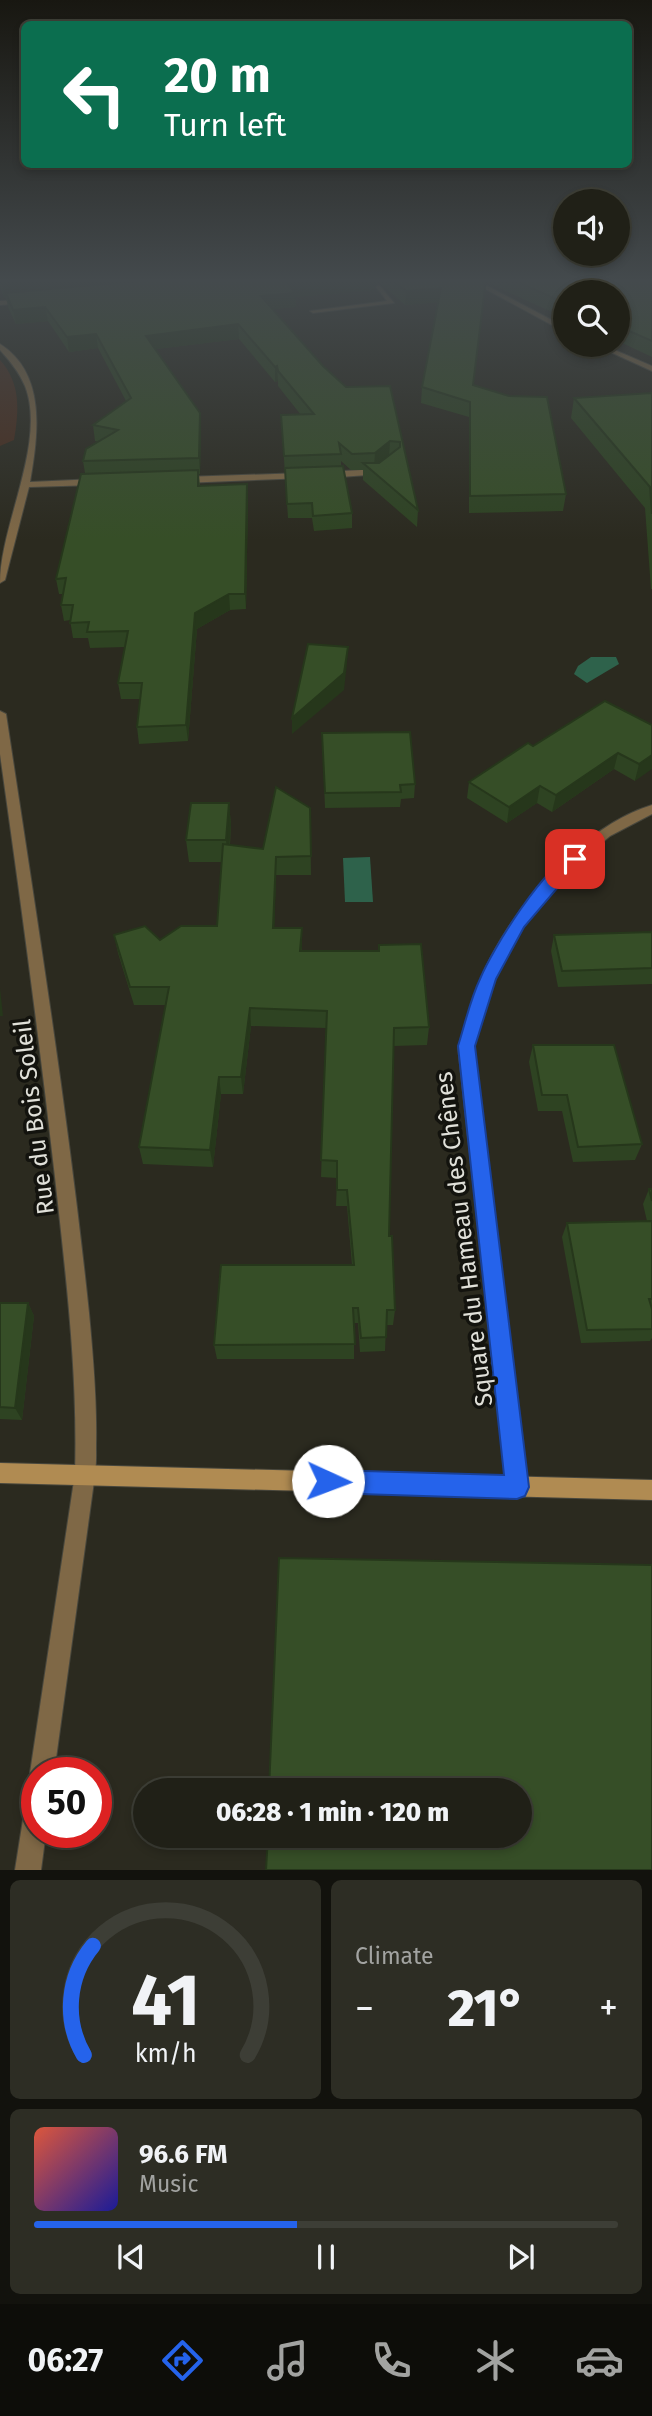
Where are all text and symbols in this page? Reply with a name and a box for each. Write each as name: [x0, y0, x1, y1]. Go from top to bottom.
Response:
text: 20 m: [164, 46, 271, 105]
icon: left: [49, 49, 140, 140]
text: Turn left: [164, 106, 286, 144]
map controls: [553, 189, 630, 357]
button: sound: [553, 189, 630, 266]
button: search: [553, 280, 630, 357]
pin: [545, 829, 605, 889]
icon: arrive: [556, 840, 594, 878]
street label: Rue du Bois Soleil: [8, 1018, 60, 1216]
street label: Square du Hameau des Chênes: [430, 1070, 498, 1408]
position arrow: [291, 1444, 365, 1518]
speed limit sign: 50: [21, 1757, 112, 1848]
text: 06:28 · 1 min · 120 m: [216, 1797, 449, 1828]
text: Climate: [355, 1942, 434, 1970]
text: 41: [131, 1958, 200, 2045]
text: 21°: [448, 1977, 525, 2040]
text: −: [355, 1985, 374, 2031]
text: +: [599, 1985, 618, 2031]
text: km/h: [135, 2039, 196, 2069]
text: 96.6 FM: [139, 2139, 227, 2170]
text: Music: [139, 2170, 199, 2198]
icon: previous: [112, 2238, 150, 2276]
icon: pause: [307, 2238, 345, 2276]
icon: next: [502, 2238, 540, 2276]
icon: directions: [158, 2336, 207, 2385]
icon: music: [263, 2336, 312, 2385]
icon: phone: [367, 2336, 416, 2385]
icon: climate: [471, 2336, 520, 2385]
icon: car: [575, 2336, 624, 2385]
text: 06:27: [28, 2341, 103, 2379]

